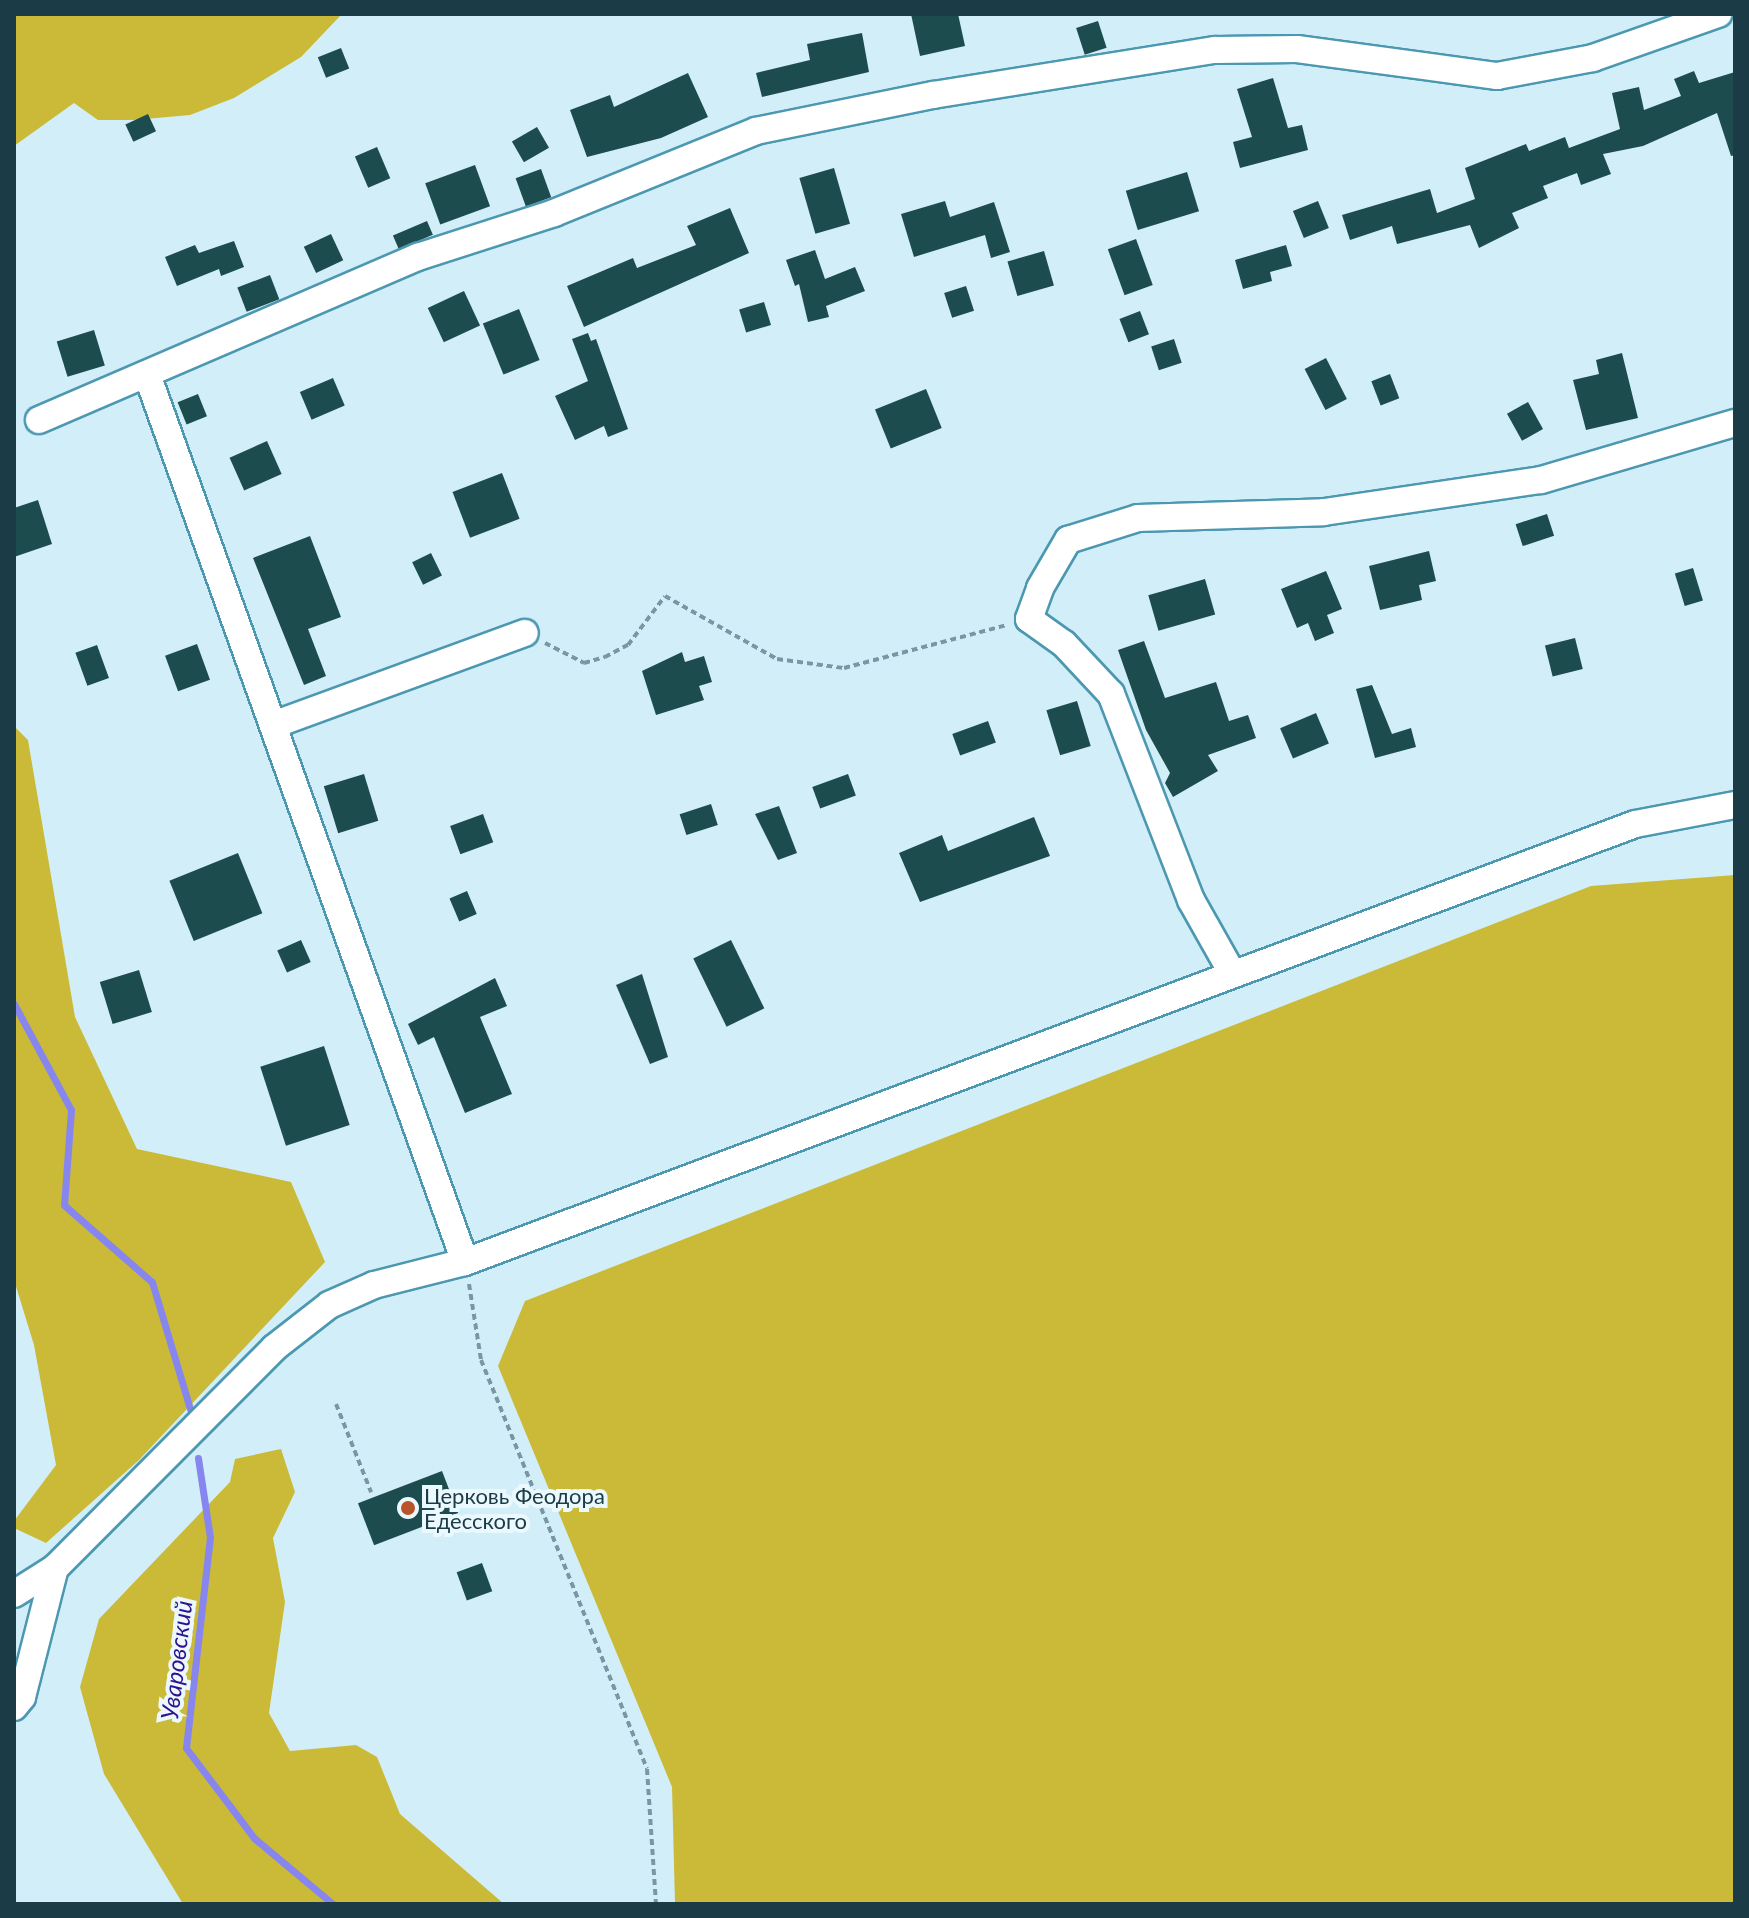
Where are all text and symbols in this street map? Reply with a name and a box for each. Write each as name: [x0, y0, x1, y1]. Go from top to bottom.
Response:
place label: Церковь Феодора Едесского: [424, 1482, 605, 1534]
marker: Церковь Феодора Едесского: [399, 1499, 417, 1517]
water label: Уваровский: [154, 1599, 198, 1721]

